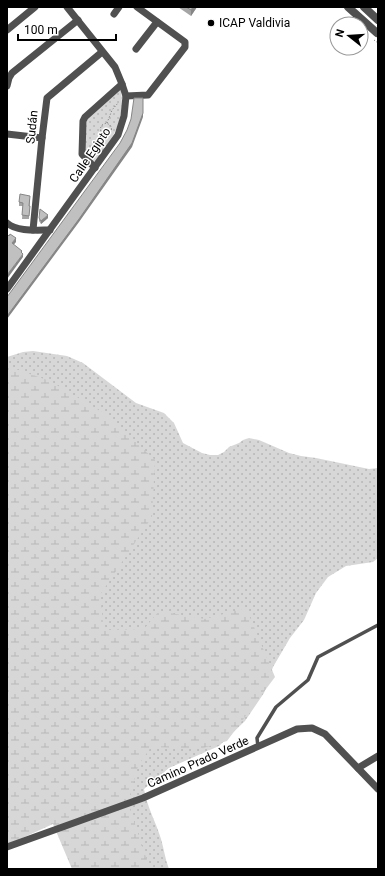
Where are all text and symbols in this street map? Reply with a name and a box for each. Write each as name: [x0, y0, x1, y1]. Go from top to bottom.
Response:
scale bar: [18, 16, 116, 42]
place label: ICAP Valdivia: [219, 16, 290, 30]
north arrow: [329, 16, 369, 56]
marker: ICAP Valdivia: [206, 18, 216, 28]
text: 100 m: [24, 23, 58, 37]
text: N: [333, 27, 347, 39]
street label: Sudán: [23, 110, 41, 144]
street label: Calle Egipto: [67, 125, 114, 185]
street label: Camino Prado Verde: [145, 733, 251, 791]

